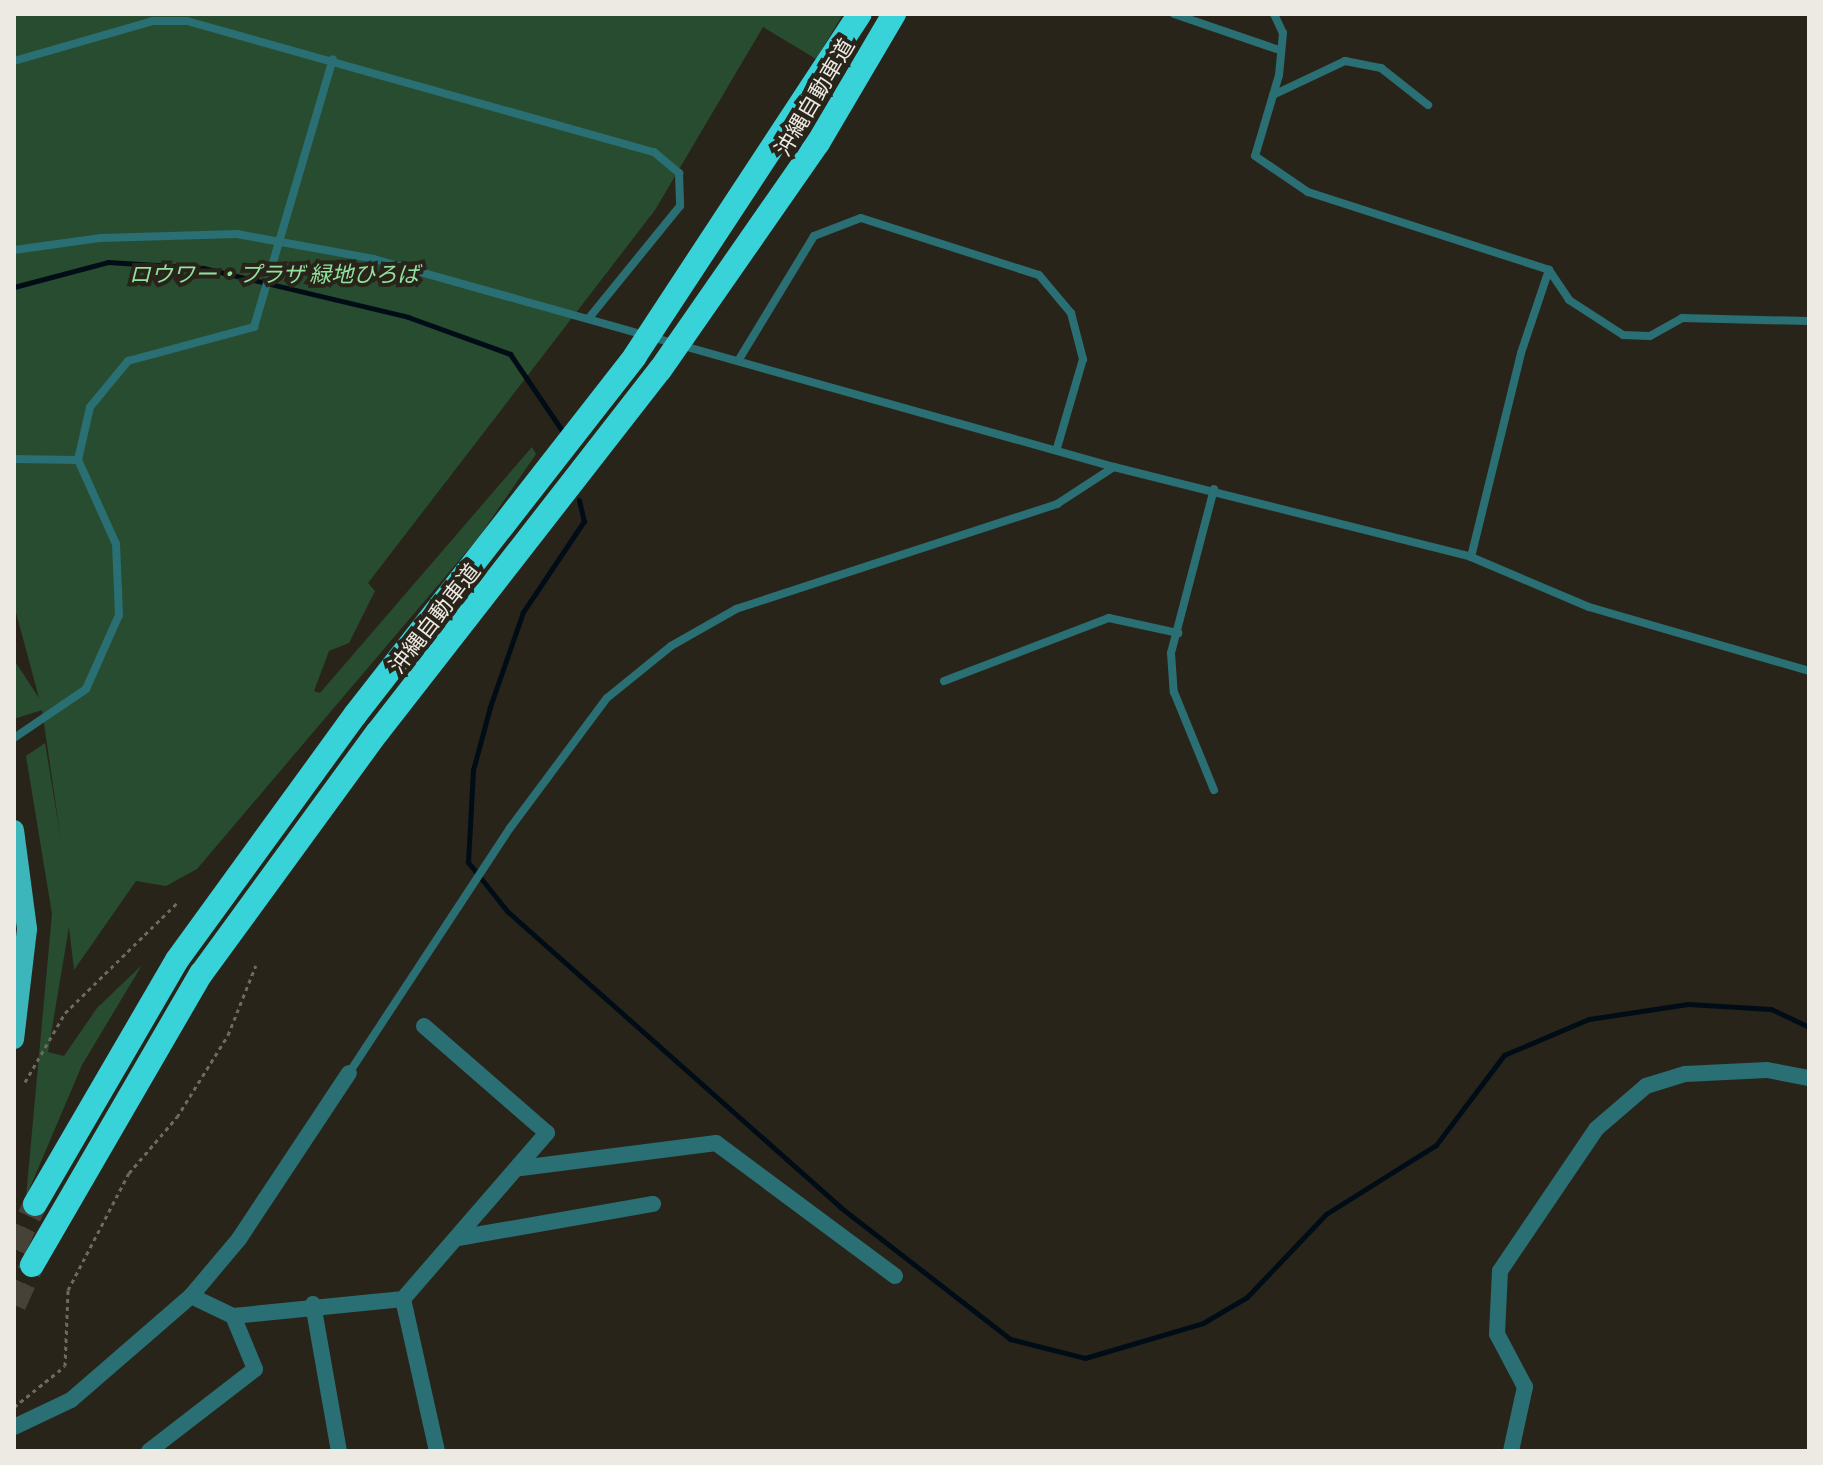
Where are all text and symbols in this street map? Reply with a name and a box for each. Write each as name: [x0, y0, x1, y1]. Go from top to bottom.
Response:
street label: 沖縄自動車道: [769, 34, 859, 160]
park label: ロウワー・プラザ 緑地ひろば: [129, 261, 419, 287]
street label: 沖縄自動車道: [383, 558, 485, 678]

